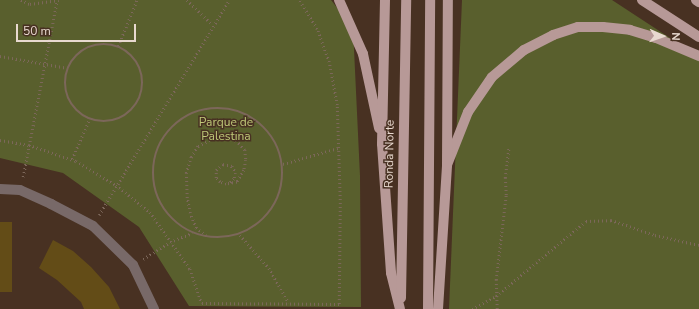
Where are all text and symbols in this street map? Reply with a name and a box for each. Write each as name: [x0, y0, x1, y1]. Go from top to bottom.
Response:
scale bar: [18, 16, 138, 42]
north arrow: [643, 16, 683, 56]
text: 50 m: [23, 23, 51, 39]
text: N: [668, 32, 683, 41]
park label: Parque de Palestina: [199, 116, 253, 144]
street label: Ronda Norte: [382, 120, 398, 188]

